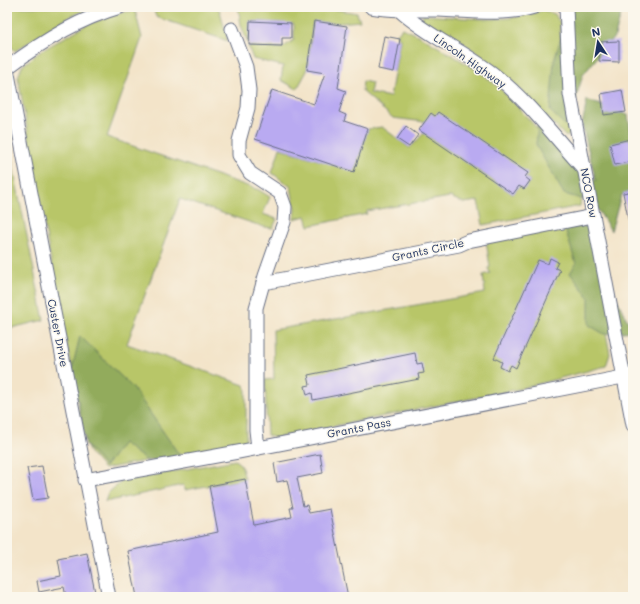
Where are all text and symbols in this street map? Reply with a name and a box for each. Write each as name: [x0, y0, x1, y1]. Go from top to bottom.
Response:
north arrow: [578, 22, 618, 62]
text: N: [590, 24, 601, 40]
street label: Lincoln Highway: [431, 30, 510, 91]
street label: NCO Row: [577, 167, 602, 219]
street label: Grants Circle: [391, 235, 465, 264]
street label: Custer Drive: [45, 298, 72, 368]
street label: Grants Pass: [326, 414, 392, 441]

